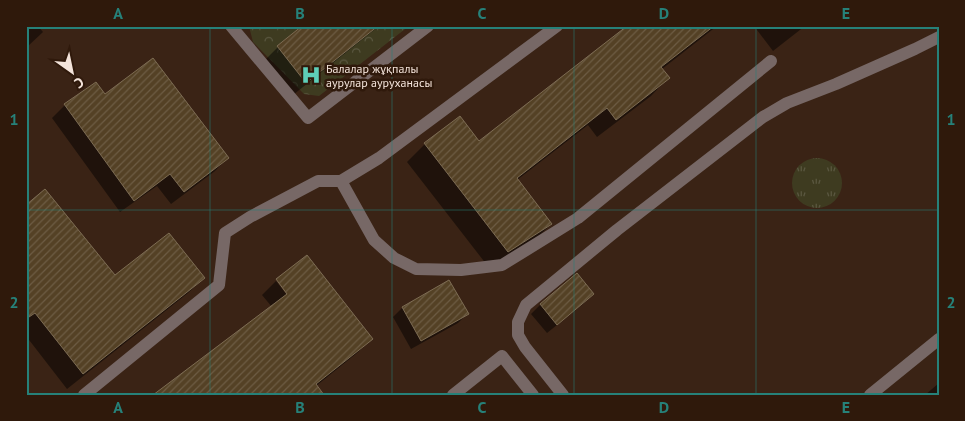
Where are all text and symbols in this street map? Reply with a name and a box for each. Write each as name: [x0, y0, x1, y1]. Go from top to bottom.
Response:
text: A: [113, 3, 123, 23]
text: B: [295, 3, 305, 23]
text: C: [478, 3, 487, 23]
text: D: [659, 3, 669, 23]
text: E: [842, 3, 850, 23]
north arrow: [48, 48, 98, 98]
place label: Балалар жұқпалы аурулар ауруханасы: [326, 61, 432, 90]
hospital icon: Балалар жұқпалы аурулар ауруханасы: [300, 64, 322, 86]
text: С: [71, 73, 87, 93]
text: 1: [9, 109, 19, 129]
text: 1: [946, 109, 956, 129]
text: 2: [9, 292, 19, 312]
text: 2: [946, 292, 956, 312]
text: A: [113, 397, 123, 417]
text: B: [295, 397, 305, 417]
text: C: [478, 397, 487, 417]
text: D: [659, 397, 669, 417]
text: E: [842, 397, 850, 417]

